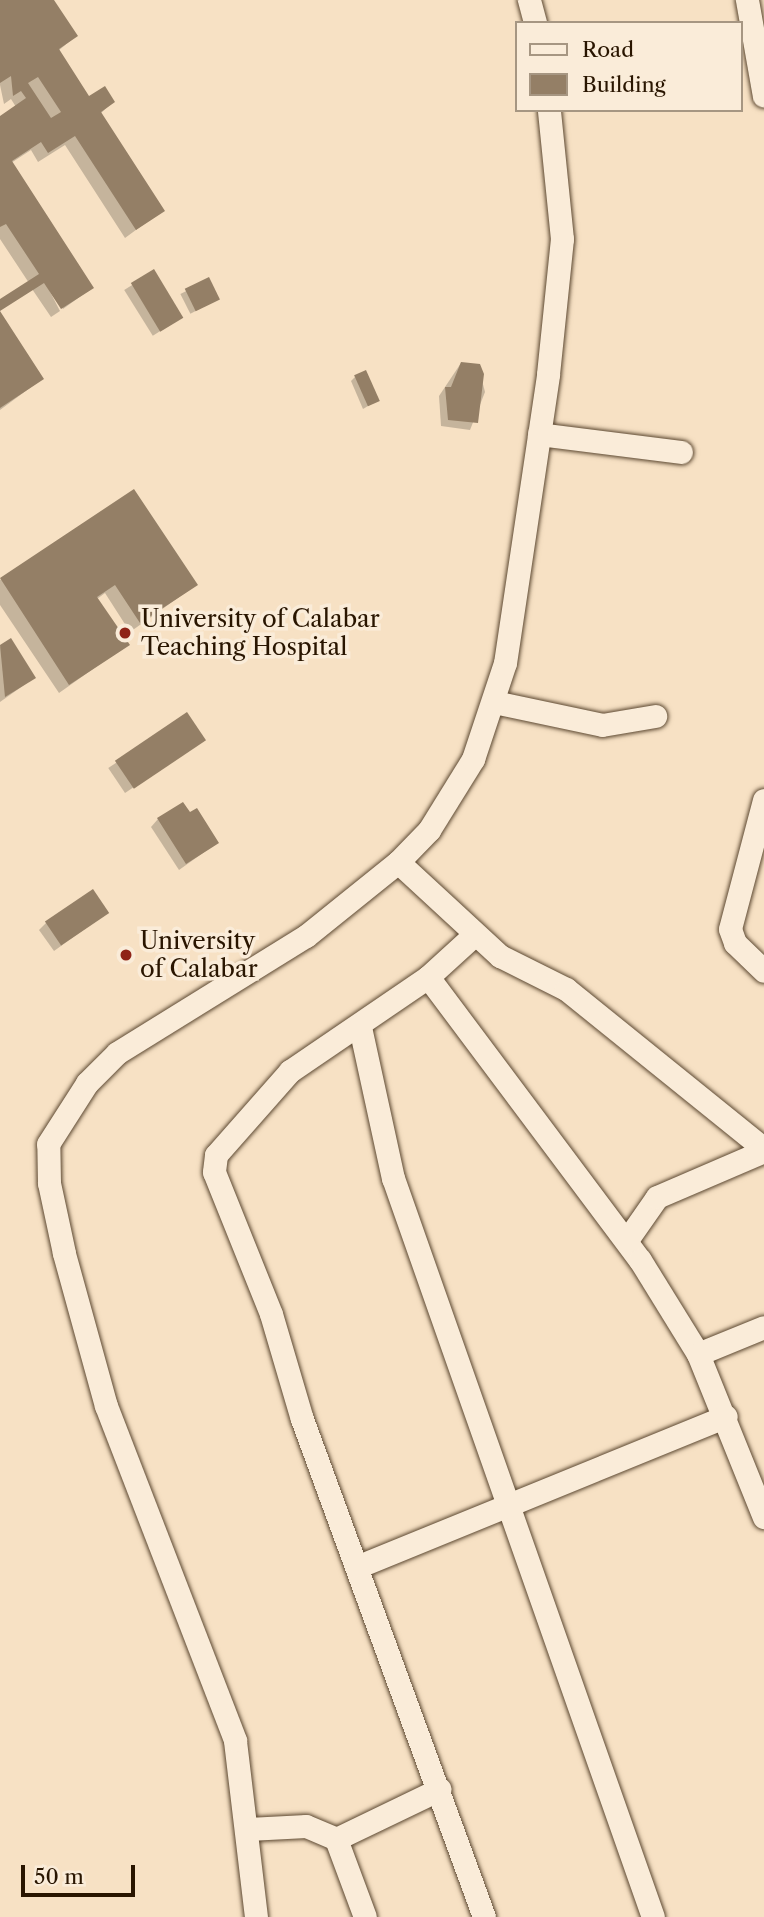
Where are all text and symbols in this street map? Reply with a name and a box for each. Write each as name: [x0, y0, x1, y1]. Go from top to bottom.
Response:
legend: [516, 21, 743, 112]
text: Road: [582, 37, 634, 62]
text: Building: [582, 72, 666, 97]
place label: University of Calabar Teaching Hospital: [141, 605, 381, 661]
marker: University of Calabar Teaching Hospital: [115, 623, 135, 643]
place label: University of Calabar: [140, 927, 258, 983]
marker: University of Calabar: [118, 947, 134, 963]
scale bar: [24, 1850, 138, 1894]
text: 50 m: [34, 1864, 84, 1889]

